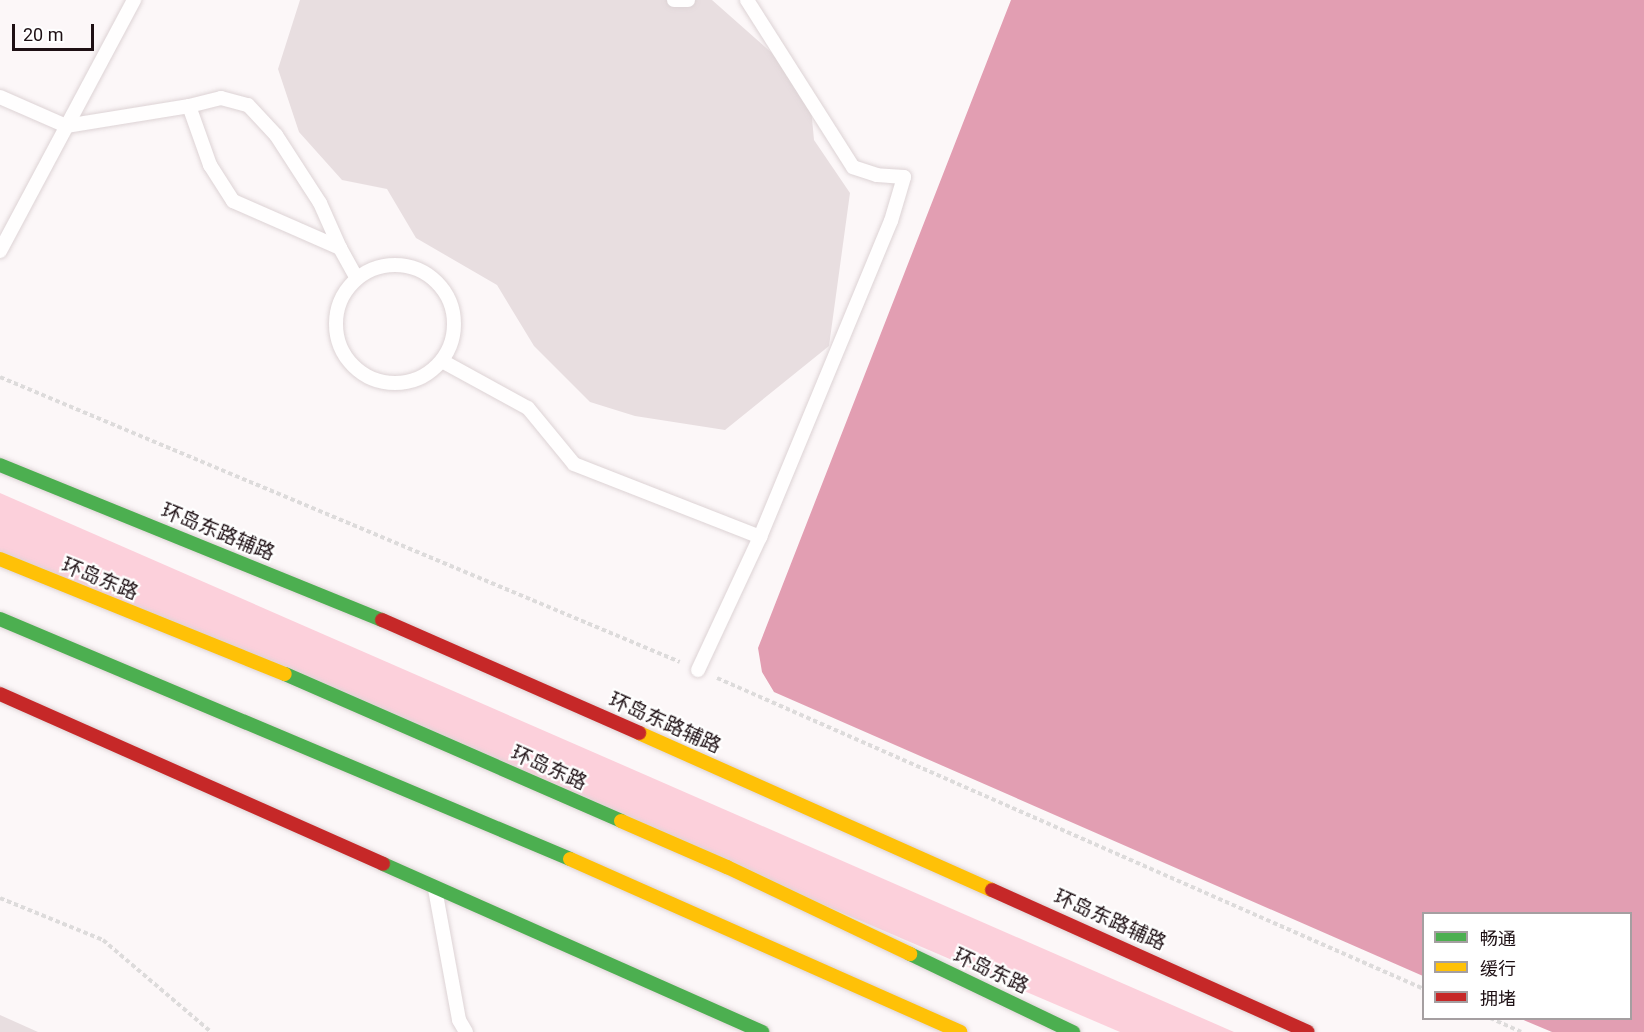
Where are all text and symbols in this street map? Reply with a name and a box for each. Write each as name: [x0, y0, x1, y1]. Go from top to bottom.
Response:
scale bar: [15, 12, 98, 50]
text: 20 m: [23, 24, 63, 45]
street label: 环岛东路辅路: [158, 498, 278, 566]
street label: 环岛东路: [58, 553, 142, 605]
street label: 环岛东路辅路: [605, 688, 725, 758]
street label: 环岛东路: [508, 741, 590, 795]
street label: 环岛东路辅路: [1050, 885, 1170, 955]
legend: [1422, 912, 1632, 1020]
text: 畅通: [1480, 928, 1516, 949]
street label: 环岛东路: [950, 943, 1032, 999]
text: 缓行: [1480, 958, 1516, 979]
text: 拥堵: [1480, 988, 1516, 1009]

